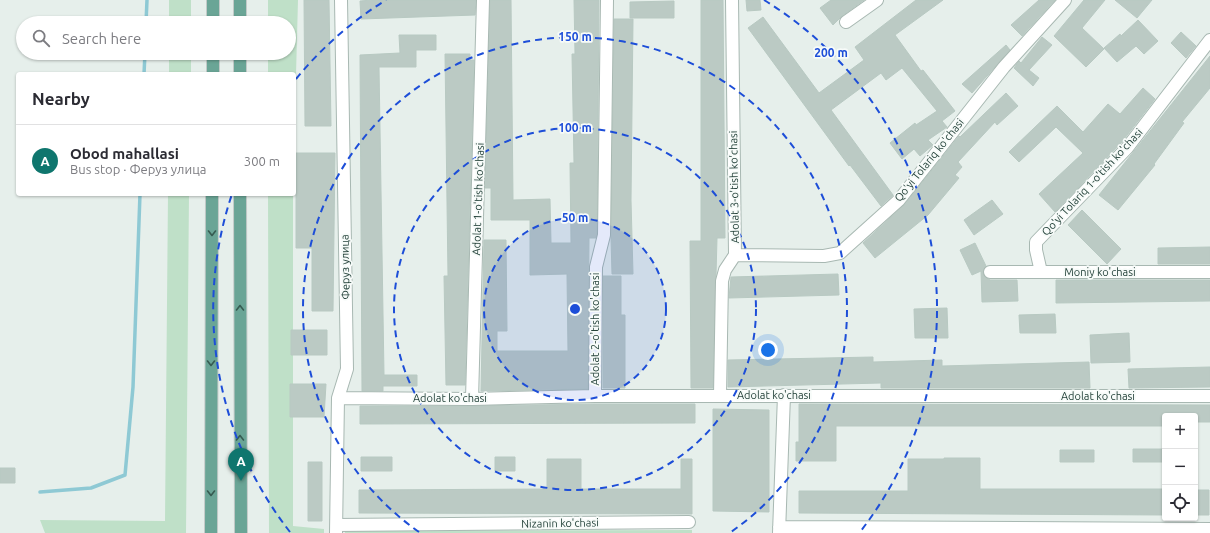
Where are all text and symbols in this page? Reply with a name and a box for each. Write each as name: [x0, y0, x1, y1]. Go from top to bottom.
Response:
search box: [16, 16, 296, 60]
icon: search: [30, 27, 52, 49]
text: Search here: [62, 30, 141, 47]
text: 150 m: [558, 30, 592, 43]
text: 200 m: [814, 46, 848, 59]
text: Nearby: [32, 89, 90, 108]
street label: Qo'yi Tolariq ko'chasi: [892, 116, 966, 204]
text: 100 m: [558, 121, 592, 134]
street label: Qo'yi Tolariq 1-o'tish ko'chasi: [1039, 126, 1145, 238]
street label: Adolat 3-o'tish ko'chasi: [727, 130, 741, 244]
street label: Adolat 1-o'tish ko'chasi: [470, 142, 486, 256]
text: Obod mahallasi: [70, 145, 179, 162]
text: A: [40, 154, 50, 168]
text: 300 m: [244, 154, 280, 168]
text: Bus stop · Феруз улица: [70, 162, 206, 176]
text: 50 m: [562, 211, 588, 224]
one-way arrow: [208, 230, 216, 236]
street label: Феруз улица: [338, 234, 352, 300]
street label: Moniy ko'chasi: [1064, 266, 1136, 278]
street label: Adolat 2-o'tish ko'chasi: [589, 273, 601, 385]
centre of rings: [568, 302, 582, 316]
one-way arrow: [236, 305, 244, 311]
your location: [758, 340, 778, 360]
one-way arrow: [207, 360, 215, 366]
street label: Adolat ko'chasi: [737, 389, 811, 401]
street label: Adolat ko'chasi: [1061, 390, 1135, 402]
street label: Adolat ko'chasi: [413, 392, 487, 404]
map controls: [1162, 413, 1198, 521]
button: +: [1162, 413, 1198, 449]
one-way arrow: [236, 435, 244, 441]
pin: A: [228, 448, 254, 481]
button: −: [1162, 449, 1198, 485]
button: locate: [1162, 485, 1198, 521]
one-way arrow: [207, 490, 215, 496]
street label: Nizanin ko'chasi: [521, 516, 599, 530]

